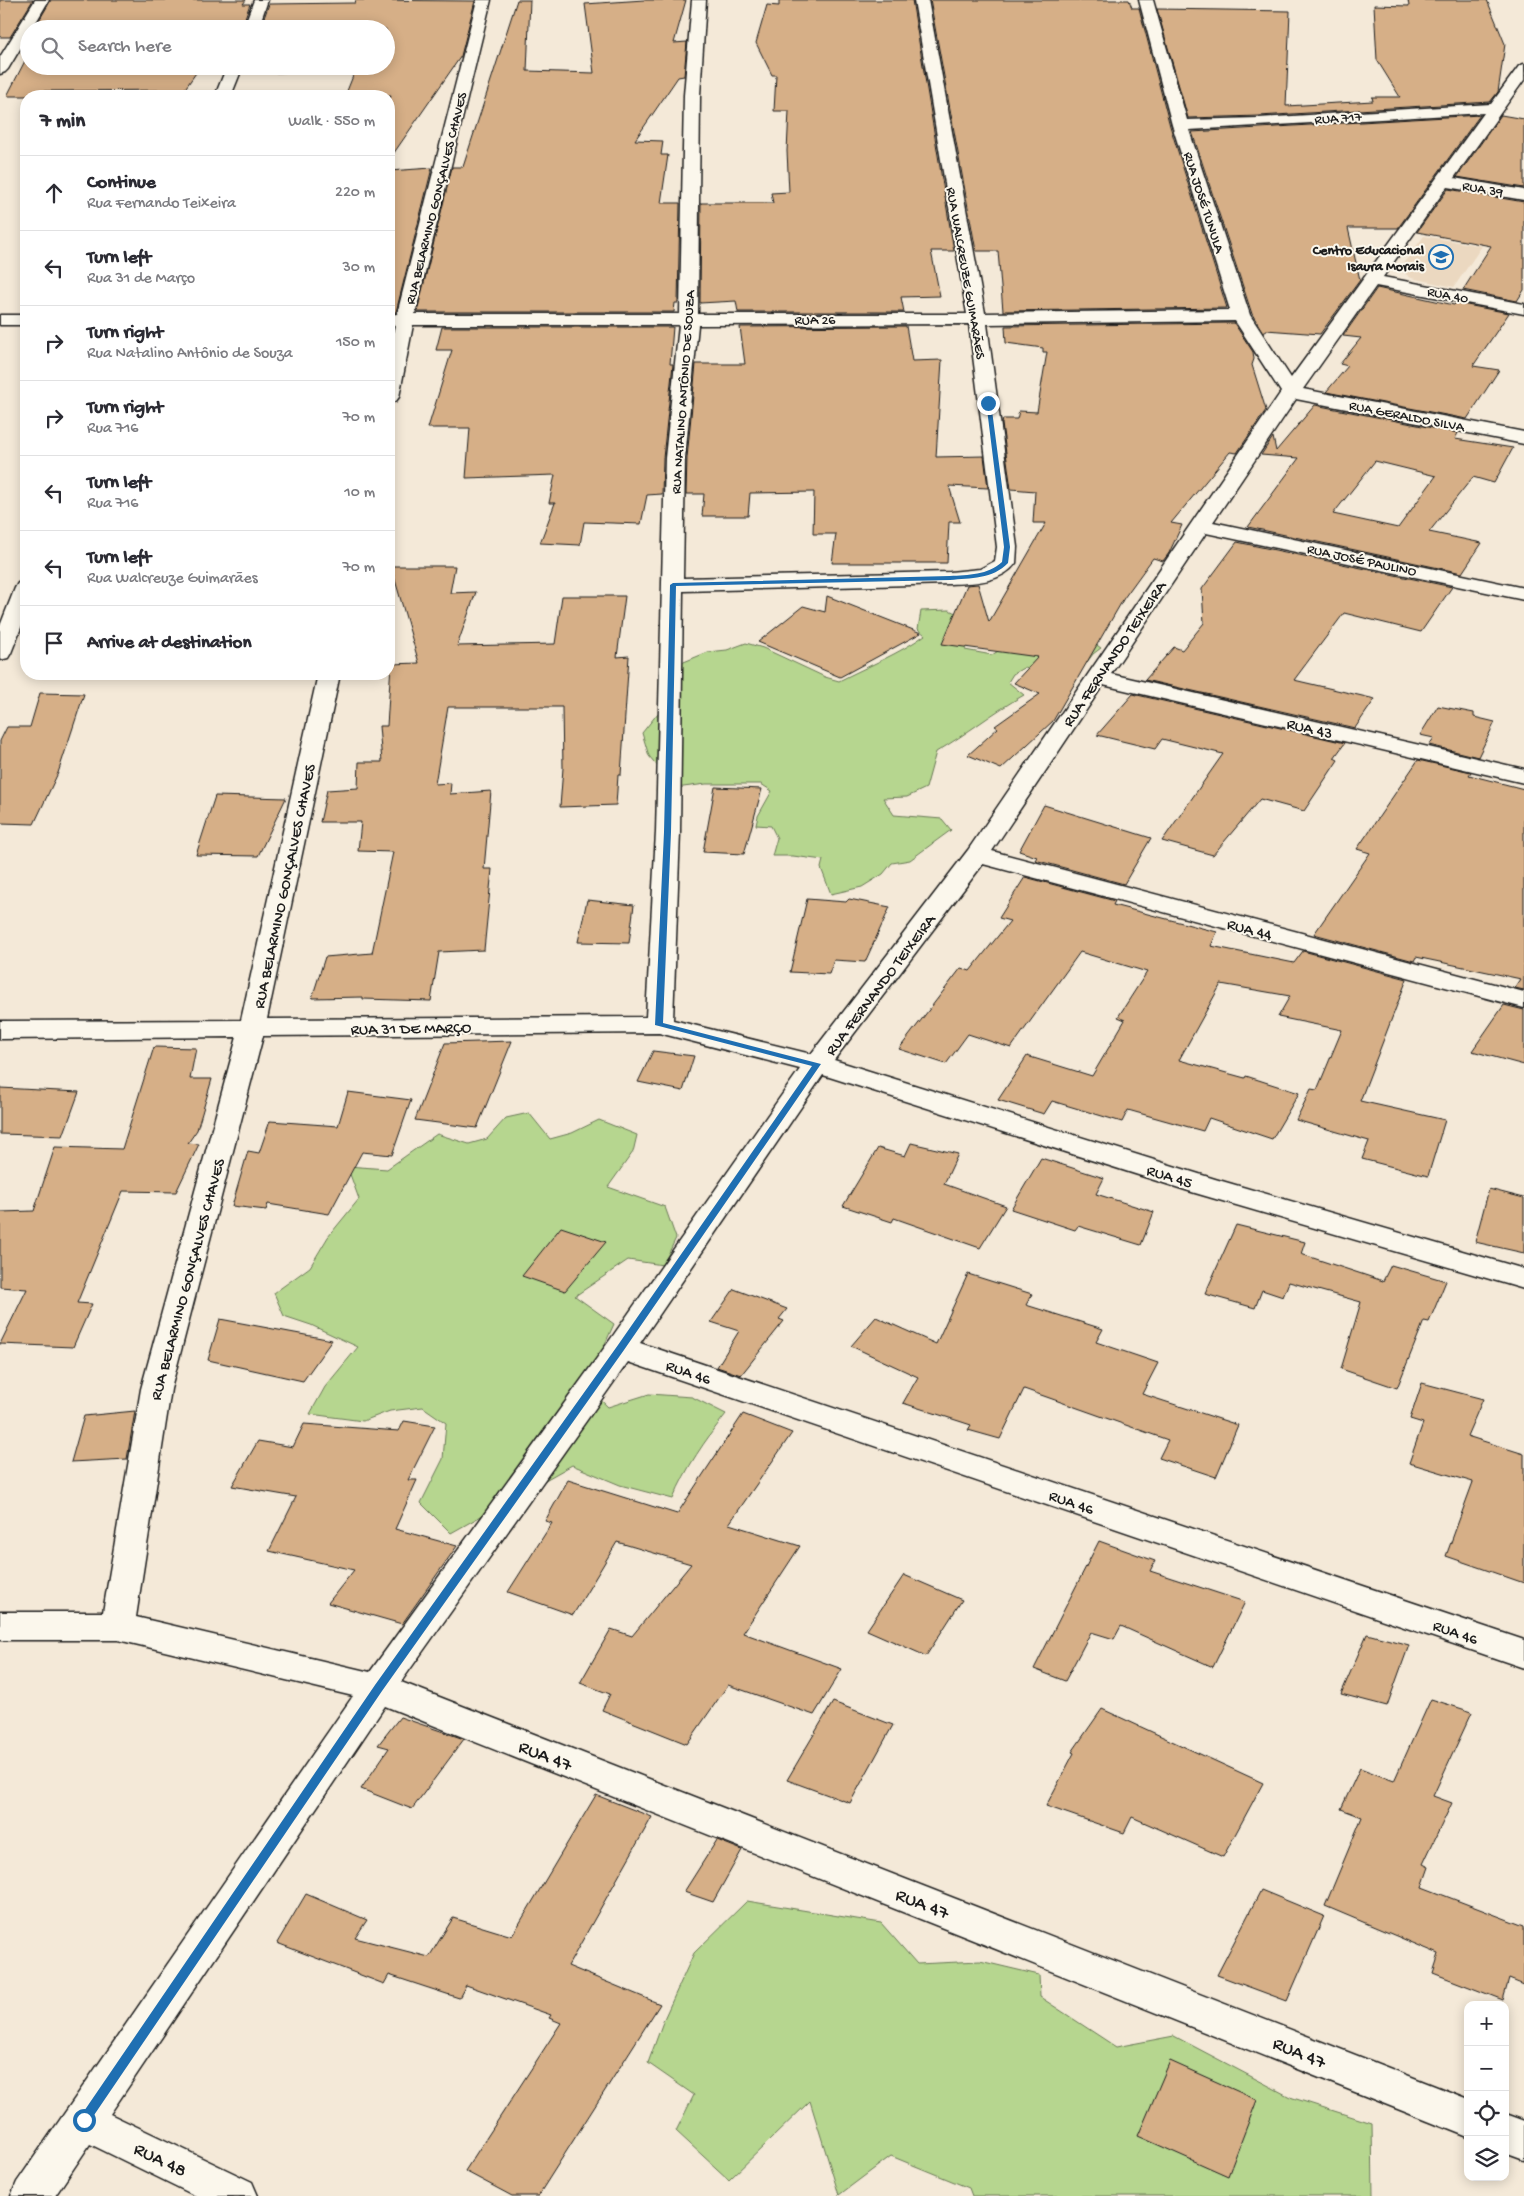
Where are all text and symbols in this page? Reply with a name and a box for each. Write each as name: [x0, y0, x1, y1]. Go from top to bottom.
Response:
search box: [20, 20, 395, 75]
icon: search: [38, 34, 66, 62]
text: Search here: [78, 36, 172, 59]
street label: RUA BELARMINO GONÇALVES CHAVES: [403, 90, 472, 306]
street label: RUA 717: [1314, 109, 1363, 130]
text: 7 min: [40, 110, 85, 135]
text: Walk · 550 m: [288, 113, 375, 132]
street label: RUA JOSÉ TUNULA: [1178, 150, 1227, 256]
text: Continue: [87, 172, 156, 195]
icon: ahead: [40, 179, 68, 207]
street label: RUA 39: [1461, 179, 1504, 202]
text: 220 m: [335, 184, 375, 203]
street label: RUA WALCREUZE GUIMARÃES: [941, 186, 988, 361]
text: Rua Fernando Teixeira: [87, 195, 236, 214]
place label: Centro Educacional Isaura Morais: [1312, 243, 1425, 276]
school or university icon: Centro Educacional Isaura Morais: [1428, 244, 1454, 270]
text: Turn left: [87, 247, 151, 270]
icon: left: [40, 254, 68, 282]
text: 30 m: [342, 259, 375, 278]
text: Rua 31 de Março: [87, 270, 195, 289]
street label: RUA 40: [1426, 284, 1470, 309]
street label: RUA NATALINO ANTÔNIO DE SOUZA: [669, 289, 700, 495]
street label: RUA 26: [795, 313, 836, 330]
text: Turn right: [87, 322, 163, 345]
icon: right: [40, 329, 68, 357]
text: 150 m: [336, 334, 375, 353]
text: Rua Natalino Antônio de Souza: [87, 345, 293, 364]
route end: [977, 392, 1000, 415]
text: Turn right: [87, 397, 163, 420]
street label: RUA GERALDO SILVA: [1347, 398, 1466, 437]
icon: right: [40, 404, 68, 432]
text: 70 m: [342, 409, 375, 428]
text: Rua 716: [87, 420, 138, 439]
text: Turn left: [87, 472, 151, 495]
icon: left: [40, 479, 68, 507]
text: 10 m: [344, 484, 375, 503]
text: Rua 716: [87, 495, 138, 514]
street label: RUA JOSÉ PAULINO: [1305, 542, 1418, 581]
text: Turn left: [87, 547, 151, 570]
icon: left: [40, 554, 68, 582]
text: 70 m: [342, 559, 375, 578]
text: Rua Walcreuze Guimarães: [87, 570, 258, 589]
street label: RUA FERNANDO TEIXEIRA: [1060, 577, 1173, 731]
icon: arrive: [40, 629, 68, 657]
text: Arrive at destination: [87, 632, 251, 655]
street label: RUA 43: [1284, 716, 1334, 745]
street label: RUA BELARMINO GONÇALVES CHAVES: [251, 762, 322, 1011]
street label: RUA FERNANDO TEIXEIRA: [823, 911, 942, 1060]
street label: RUA 44: [1224, 916, 1274, 947]
street label: RUA 31 DE MARÇO: [350, 1020, 472, 1041]
street label: RUA BELARMINO GONÇALVES CHAVES: [148, 1157, 231, 1403]
street label: RUA 45: [1144, 1162, 1194, 1194]
street label: RUA 46: [663, 1358, 714, 1391]
street label: RUA 46: [1046, 1488, 1097, 1521]
street label: RUA 46: [1430, 1618, 1481, 1651]
street label: RUA 47: [515, 1737, 576, 1778]
street label: RUA 47: [892, 1885, 953, 1926]
map controls: [1464, 2001, 1509, 2181]
button: +: [1464, 2001, 1509, 2046]
street label: RUA 47: [1269, 2033, 1330, 2076]
button: −: [1464, 2046, 1509, 2091]
button: locate: [1464, 2091, 1509, 2136]
route start: [73, 2109, 96, 2132]
button: layers: [1464, 2136, 1509, 2181]
street label: RUA 48: [129, 2139, 190, 2184]

